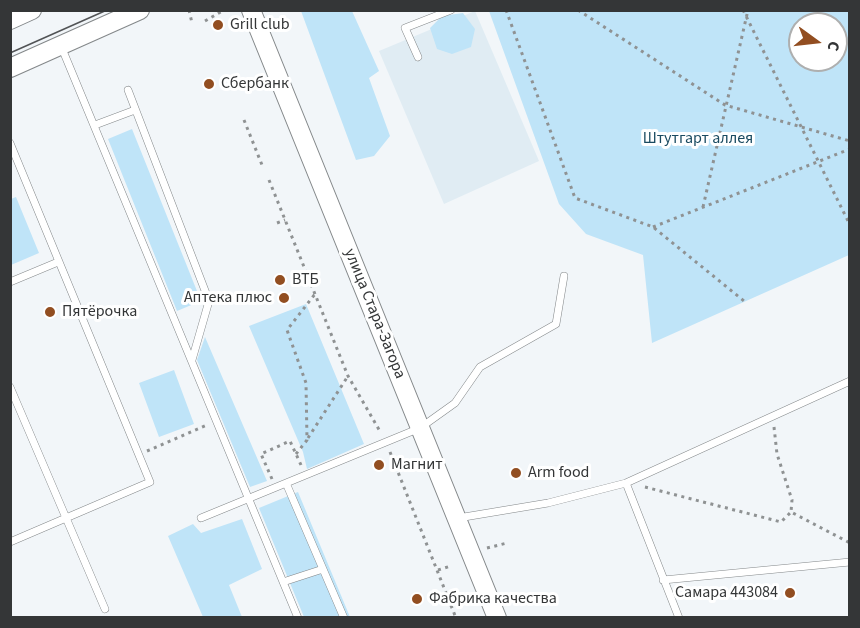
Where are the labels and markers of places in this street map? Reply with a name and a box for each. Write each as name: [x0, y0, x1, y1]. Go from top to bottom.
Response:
place label: Grill club: [230, 15, 290, 35]
marker: Grill club: [211, 18, 225, 32]
place label: Сбербанк: [221, 74, 289, 94]
marker: Сбербанк: [202, 77, 216, 91]
place label: ВТБ: [292, 270, 319, 290]
marker: ВТБ: [273, 273, 287, 287]
place label: Аптека плюс: [184, 288, 272, 308]
marker: Аптека плюс: [277, 291, 291, 305]
place label: Пятёрочка: [62, 302, 137, 322]
marker: Пятёрочка: [43, 305, 57, 319]
place label: Магнит: [391, 455, 443, 475]
marker: Магнит: [372, 458, 386, 472]
place label: Arm food: [528, 463, 589, 483]
marker: Arm food: [509, 466, 523, 480]
place label: Самара 443084: [675, 583, 778, 603]
marker: Самара 443084: [783, 586, 797, 600]
place label: Фабрика качества: [429, 589, 557, 609]
marker: Фабрика качества: [410, 592, 424, 606]

